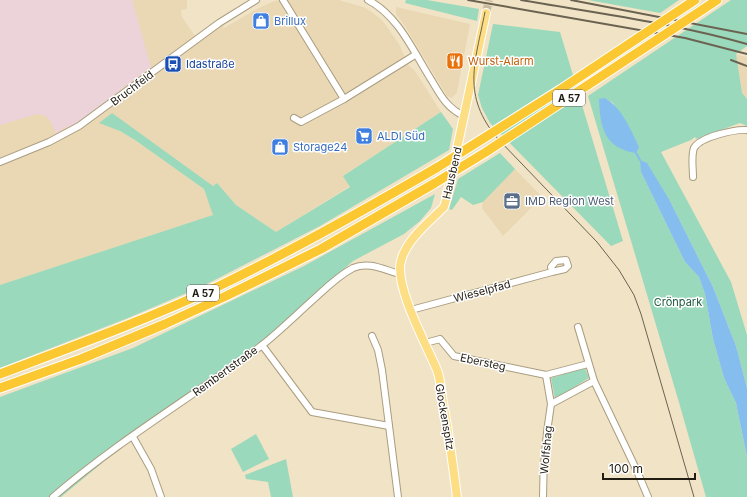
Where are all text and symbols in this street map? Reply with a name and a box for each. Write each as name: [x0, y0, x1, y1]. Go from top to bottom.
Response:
shop icon: Brillux: [251, 11, 271, 31]
place label: Brillux: [274, 14, 306, 28]
restaurant icon: Wurst-Alarm: [445, 51, 465, 71]
bus stop icon: Idastraße: [163, 54, 183, 74]
place label: Wurst-Alarm: [468, 54, 534, 68]
place label: Idastraße: [186, 57, 235, 71]
street label: Bruchfeld: [108, 67, 156, 109]
road number: A 57: [553, 90, 585, 106]
supermarket icon: ALDI Süd: [354, 126, 374, 146]
place label: ALDI Süd: [377, 129, 425, 143]
shop icon: Storage24: [270, 137, 290, 157]
place label: Storage24: [293, 140, 347, 154]
street label: Hausbend: [439, 146, 465, 200]
office icon: IMD Region West: [502, 191, 522, 211]
place label: IMD Region West: [525, 194, 614, 208]
street label: Wieselpfad: [452, 277, 512, 305]
road number: A 57: [187, 285, 219, 301]
park label: Crönpark: [654, 295, 702, 309]
street label: Rembertstraße: [190, 343, 260, 399]
street label: Ebersteg: [459, 350, 507, 374]
street label: Glockenspitz: [432, 383, 458, 451]
street label: Wolfshag: [537, 425, 555, 475]
scale bar: [603, 455, 695, 481]
text: 100 m: [609, 461, 643, 476]

